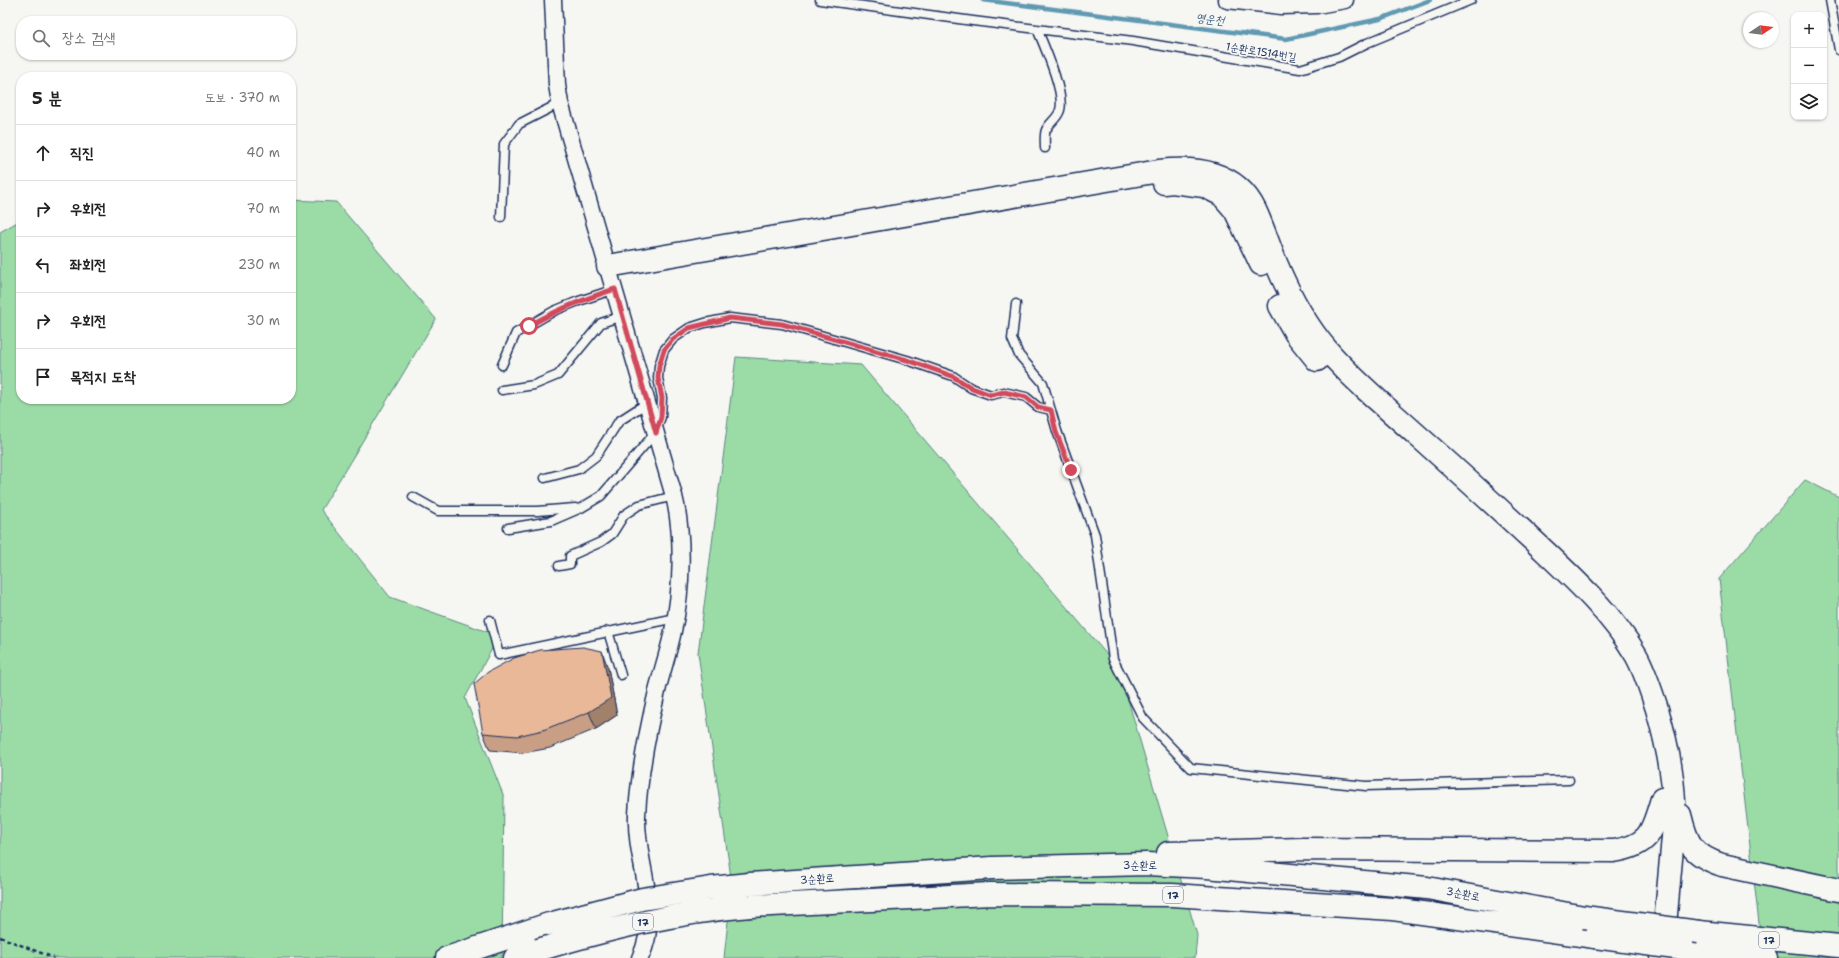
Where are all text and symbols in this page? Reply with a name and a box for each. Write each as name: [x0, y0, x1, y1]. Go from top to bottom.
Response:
water label: 영운천: [1195, 9, 1227, 29]
north arrow: [1743, 12, 1779, 48]
map controls: [1791, 12, 1827, 120]
button: +: [1791, 12, 1827, 48]
search box: [16, 16, 296, 60]
icon: search: [30, 27, 52, 49]
text: 장소 검색: [62, 28, 115, 48]
street label: 1순환로1514번길: [1225, 39, 1298, 65]
button: −: [1791, 48, 1827, 84]
button: layers: [1791, 84, 1827, 120]
text: 5 분: [32, 87, 62, 109]
text: 도보 · 370 m: [205, 89, 280, 106]
icon: ahead: [32, 142, 54, 164]
text: 직진: [70, 143, 94, 163]
text: 40 m: [246, 144, 280, 161]
icon: right: [32, 198, 54, 220]
text: 우회전: [70, 199, 106, 219]
text: 70 m: [246, 200, 280, 217]
icon: left: [32, 254, 54, 276]
text: 좌회전: [70, 255, 106, 275]
text: 230 m: [238, 256, 280, 273]
icon: right: [32, 310, 54, 332]
text: 우회전: [70, 311, 106, 331]
text: 30 m: [246, 312, 280, 329]
route start: [520, 317, 538, 335]
icon: arrive: [32, 366, 54, 388]
text: 목적지 도착: [70, 367, 136, 387]
route end: [1062, 461, 1080, 479]
street label: 3순환로: [1123, 858, 1157, 873]
street label: 3순환로: [799, 870, 835, 888]
street label: 3순환로: [1445, 884, 1481, 904]
road number: 17: [1163, 887, 1183, 903]
road number: 17: [633, 914, 653, 930]
road number: 17: [1759, 932, 1779, 948]

